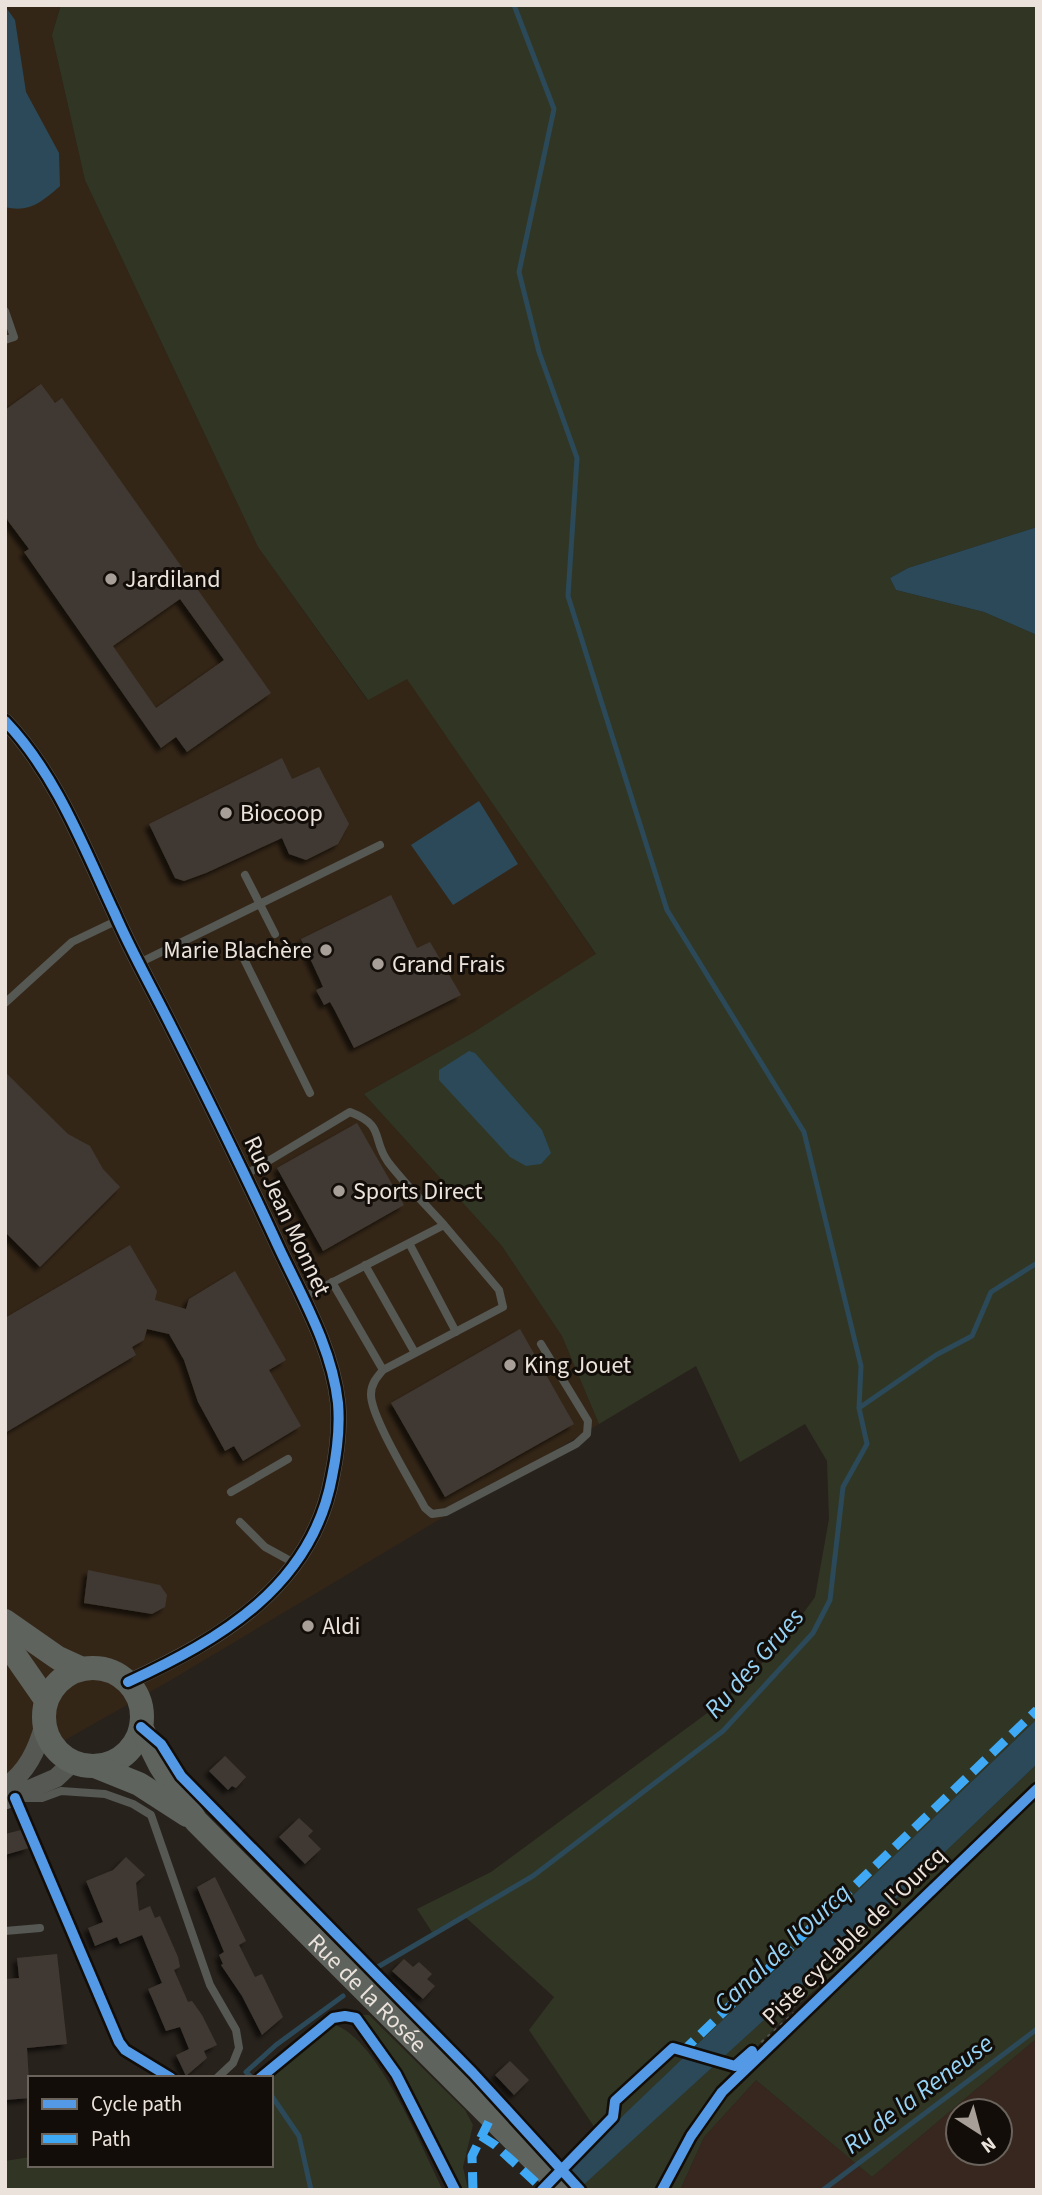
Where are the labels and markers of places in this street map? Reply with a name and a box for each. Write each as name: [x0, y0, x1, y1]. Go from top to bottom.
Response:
place label: Jardiland: [125, 562, 221, 597]
marker: Jardiland: [103, 571, 119, 587]
place label: Biocoop: [240, 796, 323, 831]
marker: Biocoop: [218, 805, 234, 821]
place label: Marie Blachère: [163, 933, 312, 968]
marker: Marie Blachère: [318, 942, 334, 958]
place label: Grand Frais: [392, 947, 505, 982]
marker: Grand Frais: [370, 956, 386, 972]
place label: Sports Direct: [353, 1174, 483, 1209]
marker: Sports Direct: [331, 1183, 347, 1199]
place label: King Jouet: [524, 1348, 631, 1383]
marker: King Jouet: [502, 1357, 518, 1373]
place label: Aldi: [322, 1609, 360, 1644]
marker: Aldi: [300, 1618, 316, 1634]

